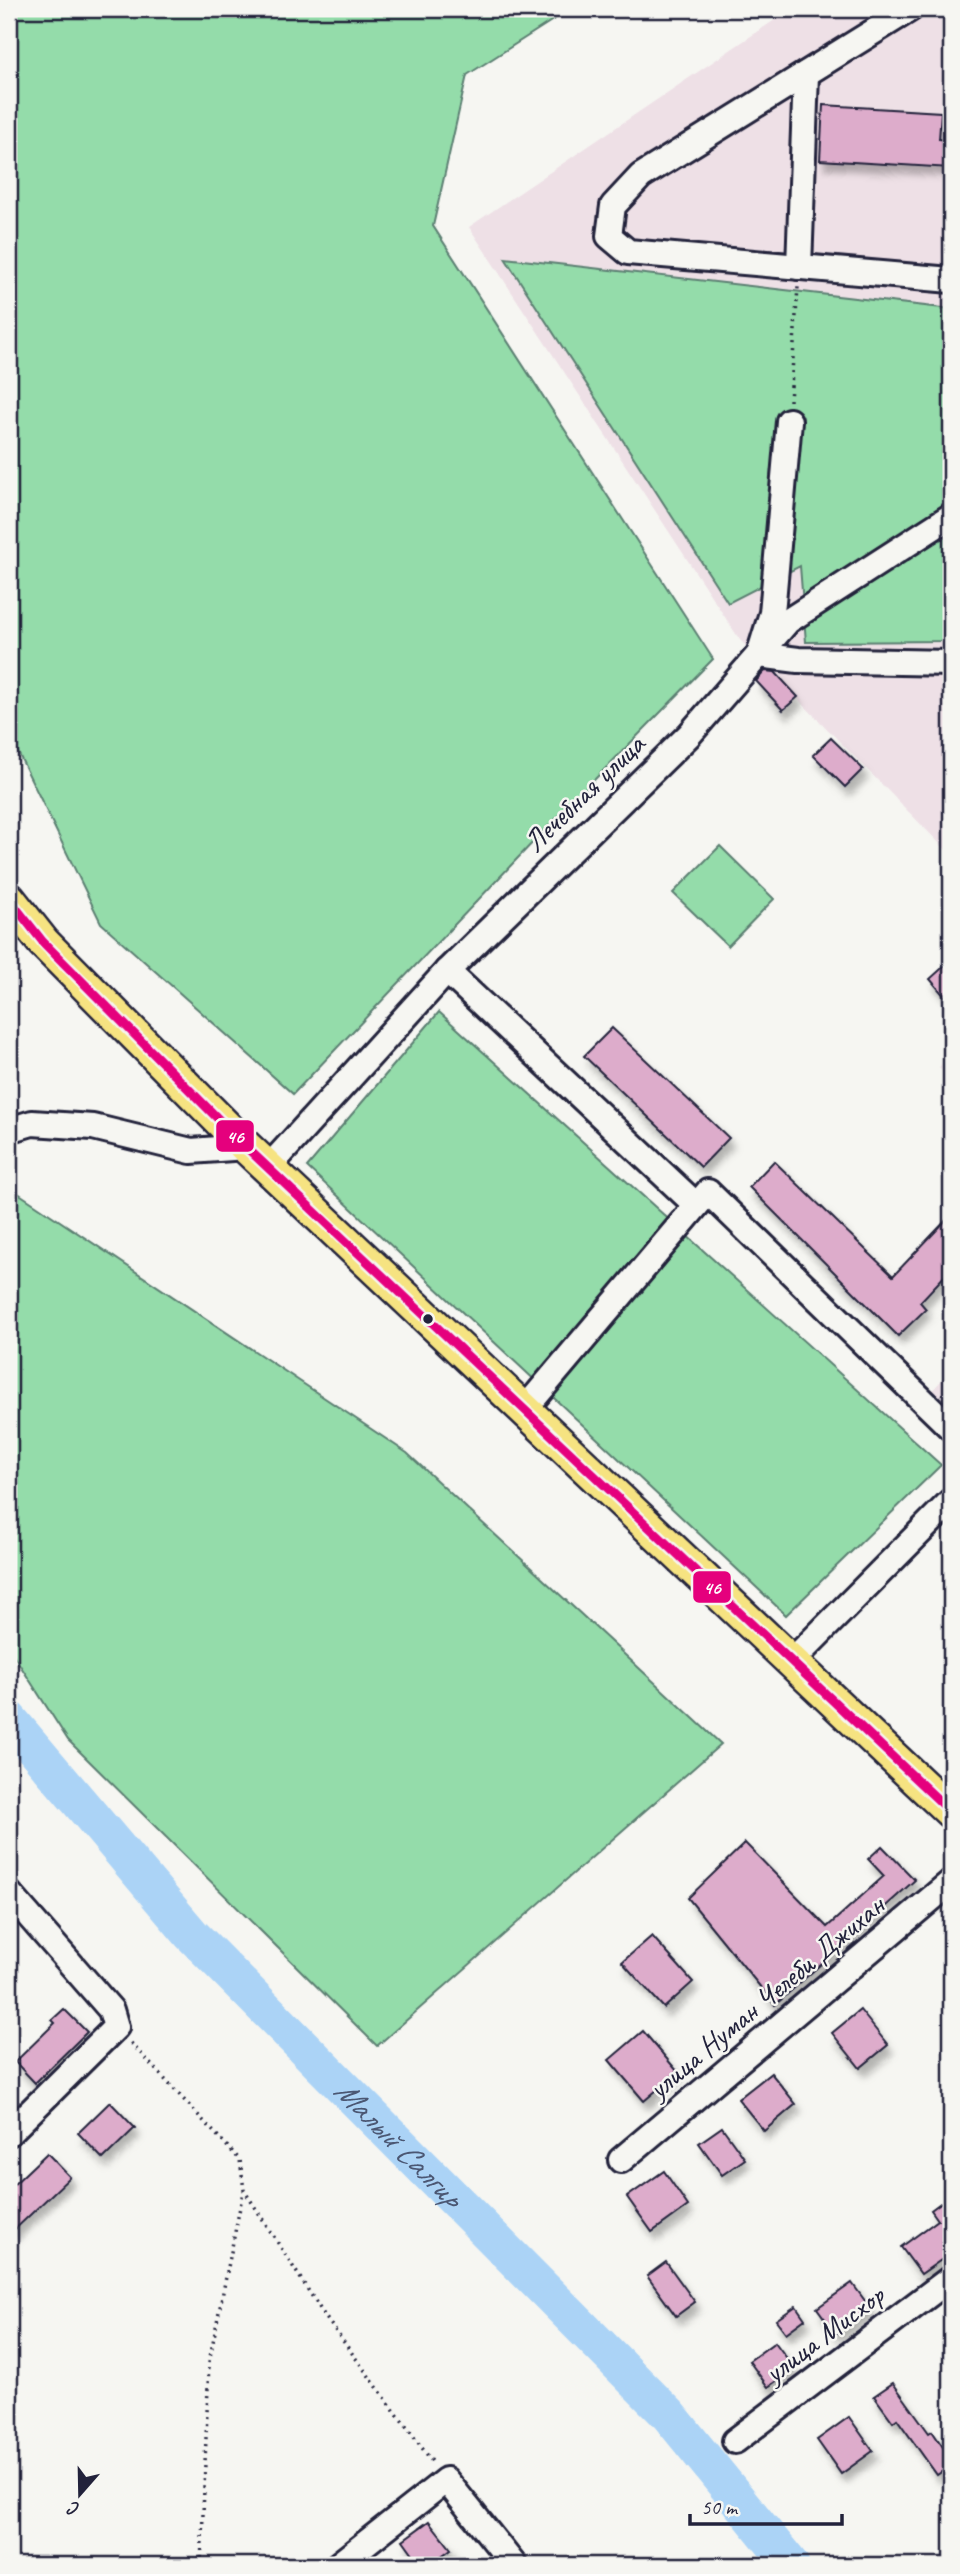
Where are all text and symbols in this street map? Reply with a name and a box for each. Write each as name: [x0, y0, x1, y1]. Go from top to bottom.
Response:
street label: Лечебная улица: [515, 725, 654, 860]
line badge: 46: [215, 1119, 255, 1153]
text: 46: [226, 1125, 246, 1149]
unlabelled marker: [421, 1312, 435, 1326]
line badge: 46: [692, 1570, 732, 1604]
text: 46: [703, 1576, 723, 1600]
street label: улица Нуман Челеби Джихан: [638, 1885, 894, 2108]
water label: Малый Салгир: [326, 2070, 474, 2218]
street label: улица Мисхор: [755, 2275, 893, 2393]
north arrow: [46, 2458, 116, 2528]
scale bar: [690, 2483, 843, 2527]
text: 50 m: [701, 2494, 739, 2520]
text: С: [64, 2495, 83, 2522]

